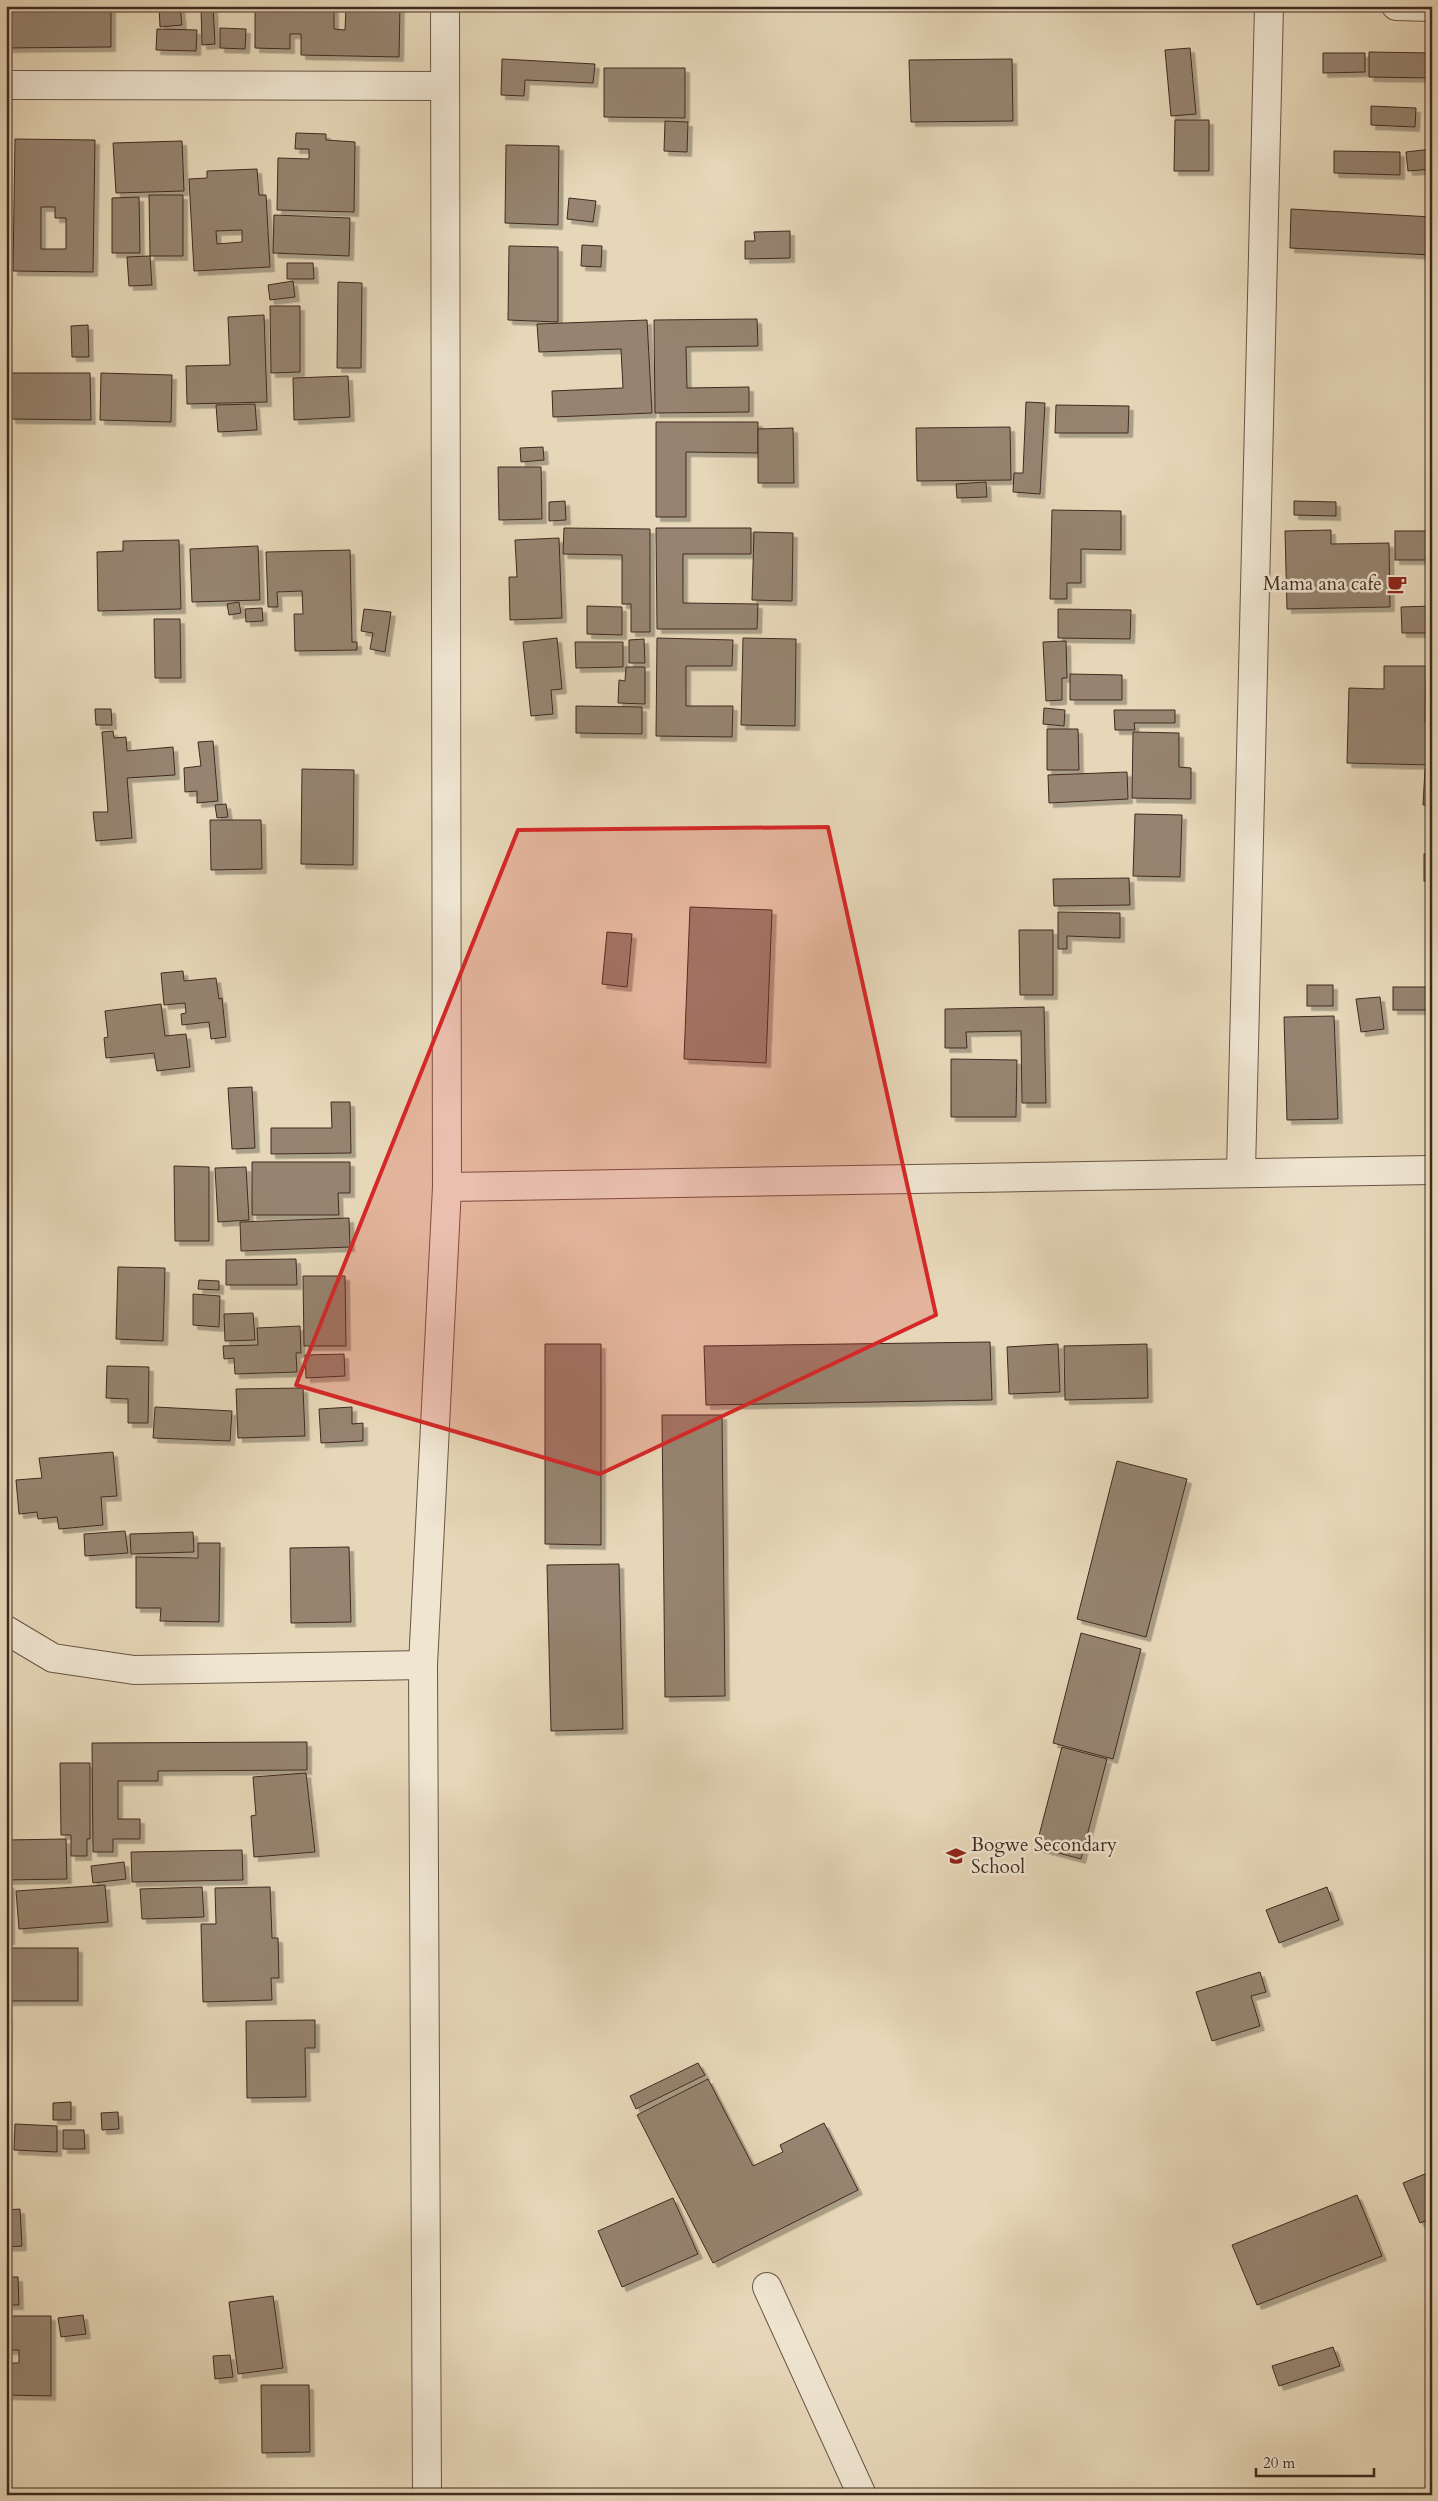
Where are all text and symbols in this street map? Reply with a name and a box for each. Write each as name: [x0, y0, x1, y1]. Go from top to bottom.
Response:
place label: Mama ana cafe: [1263, 571, 1382, 597]
cafe icon: Mama ana cafe: [1386, 573, 1408, 595]
place label: Bogwe Secondary School: [971, 1832, 1117, 1880]
school or university icon: Bogwe Secondary School: [945, 1845, 967, 1867]
scale bar: [1256, 2446, 1373, 2478]
text: 20 m: [1263, 2453, 1295, 2473]

